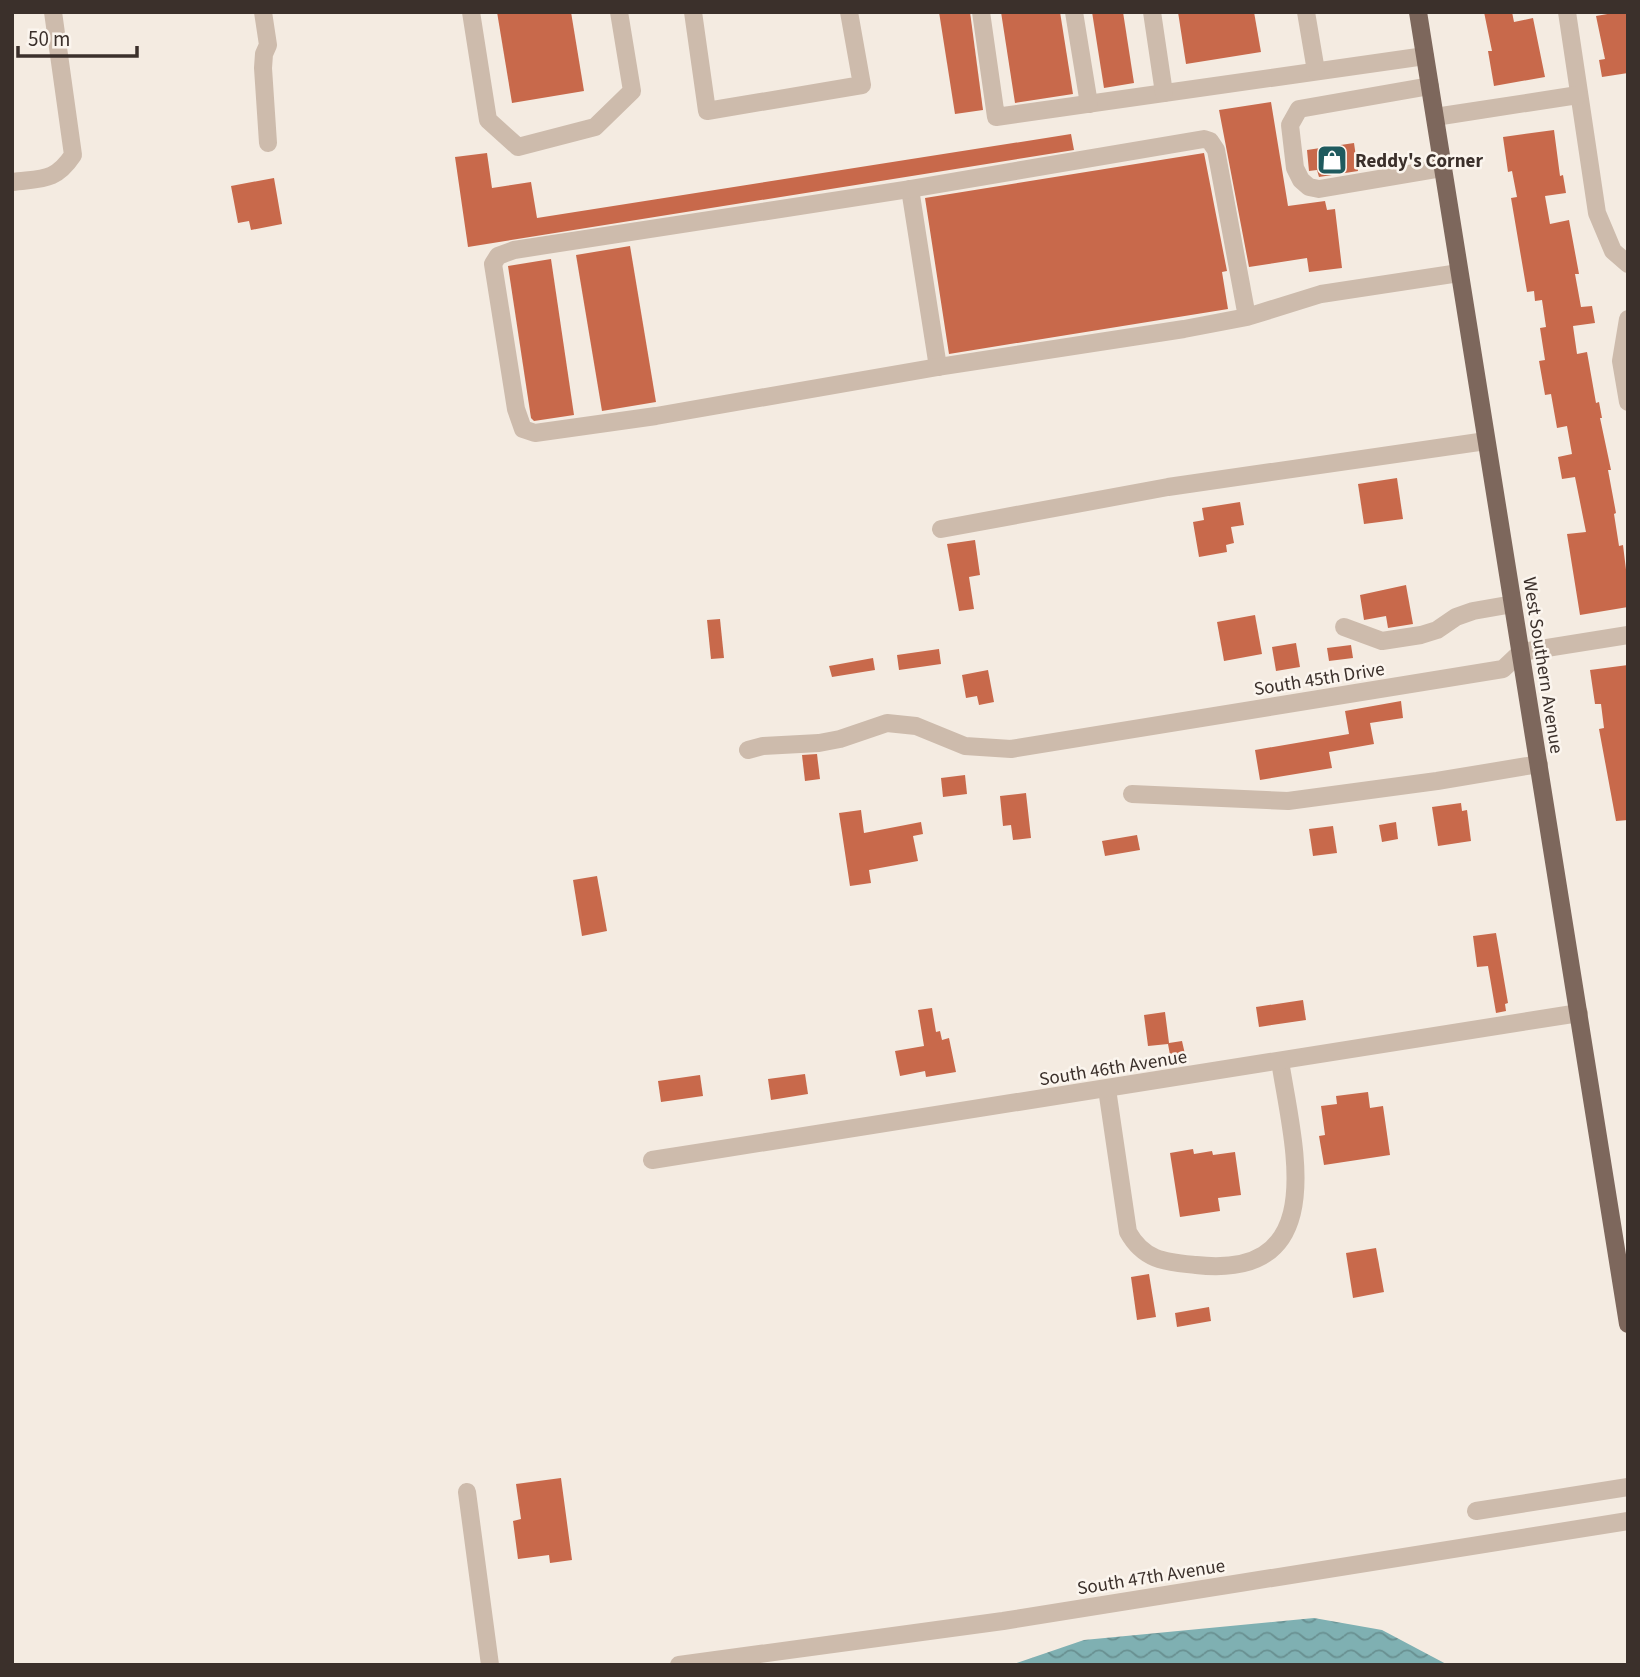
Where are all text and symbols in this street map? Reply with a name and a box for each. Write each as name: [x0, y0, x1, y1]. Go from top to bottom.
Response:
scale bar: [18, 14, 136, 58]
text: 50 m: [28, 24, 70, 54]
shop icon: Reddy's Corner: [1315, 143, 1349, 177]
place label: Reddy's Corner: [1355, 148, 1483, 175]
street label: West Southern Avenue: [1515, 575, 1570, 755]
street label: South 45th Drive: [1252, 656, 1387, 703]
street label: South 46th Avenue: [1037, 1043, 1189, 1093]
street label: South 47th Avenue: [1075, 1552, 1227, 1602]

